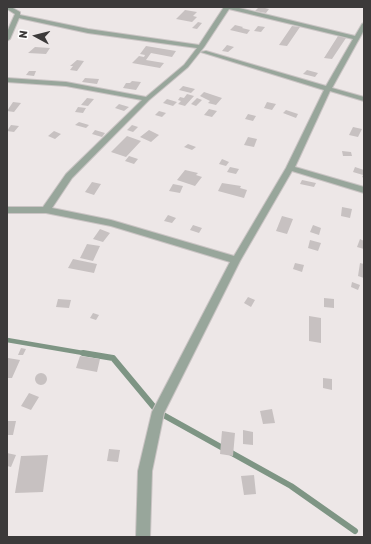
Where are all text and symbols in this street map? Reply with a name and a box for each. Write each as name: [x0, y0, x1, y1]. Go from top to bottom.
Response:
north arrow: [16, 16, 56, 56]
text: N: [17, 30, 31, 39]

